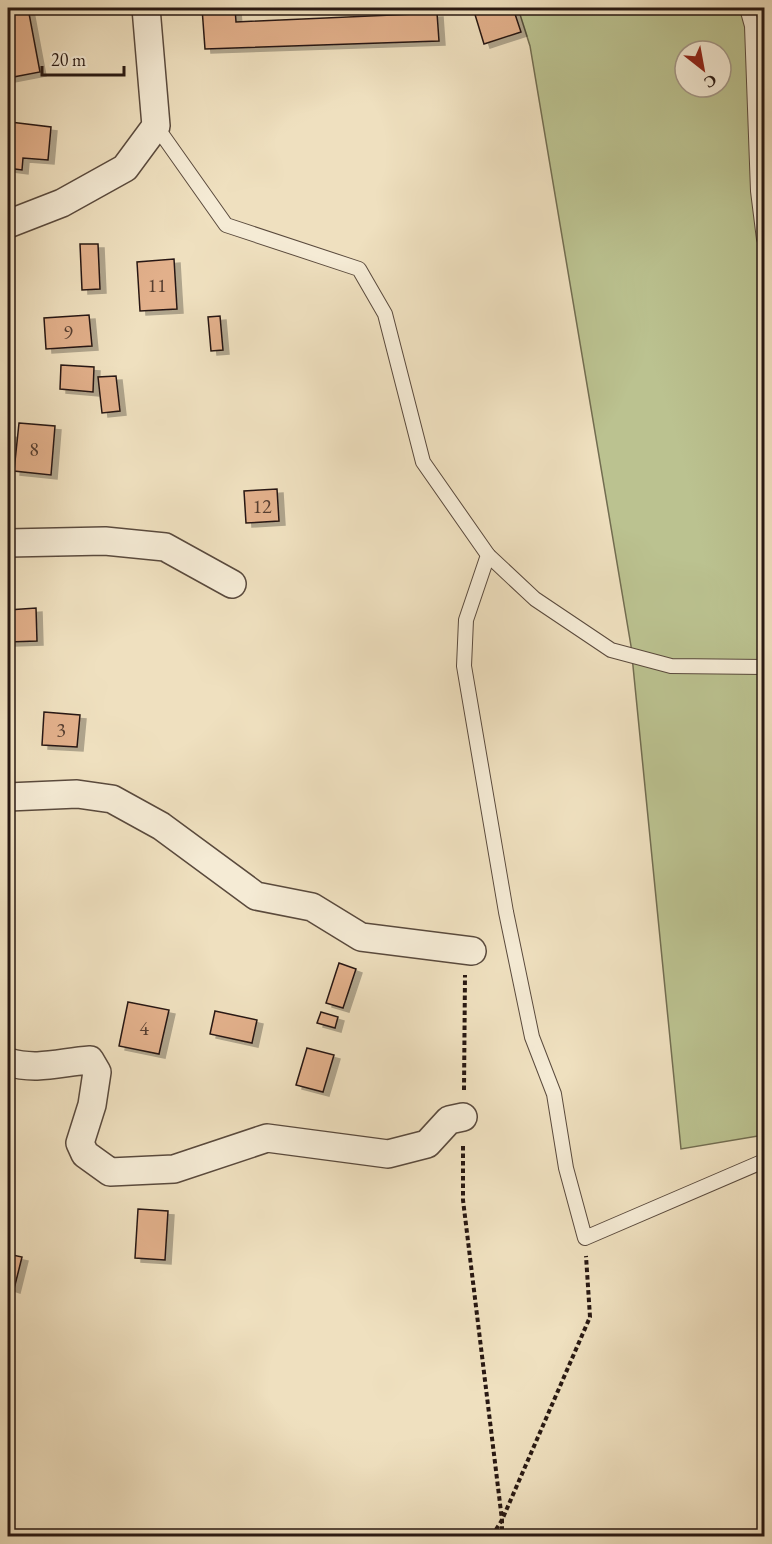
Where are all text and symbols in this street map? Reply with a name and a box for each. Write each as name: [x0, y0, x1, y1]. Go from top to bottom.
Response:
scale bar: [42, 39, 124, 77]
north arrow: [673, 39, 733, 99]
text: 20 m: [51, 48, 86, 71]
text: С: [700, 70, 721, 93]
house number: 11: [147, 272, 167, 298]
house number: 9: [63, 319, 73, 345]
house number: 8: [29, 436, 39, 462]
house number: 12: [252, 493, 272, 519]
house number: 3: [56, 717, 66, 743]
house number: 4: [139, 1015, 149, 1041]

